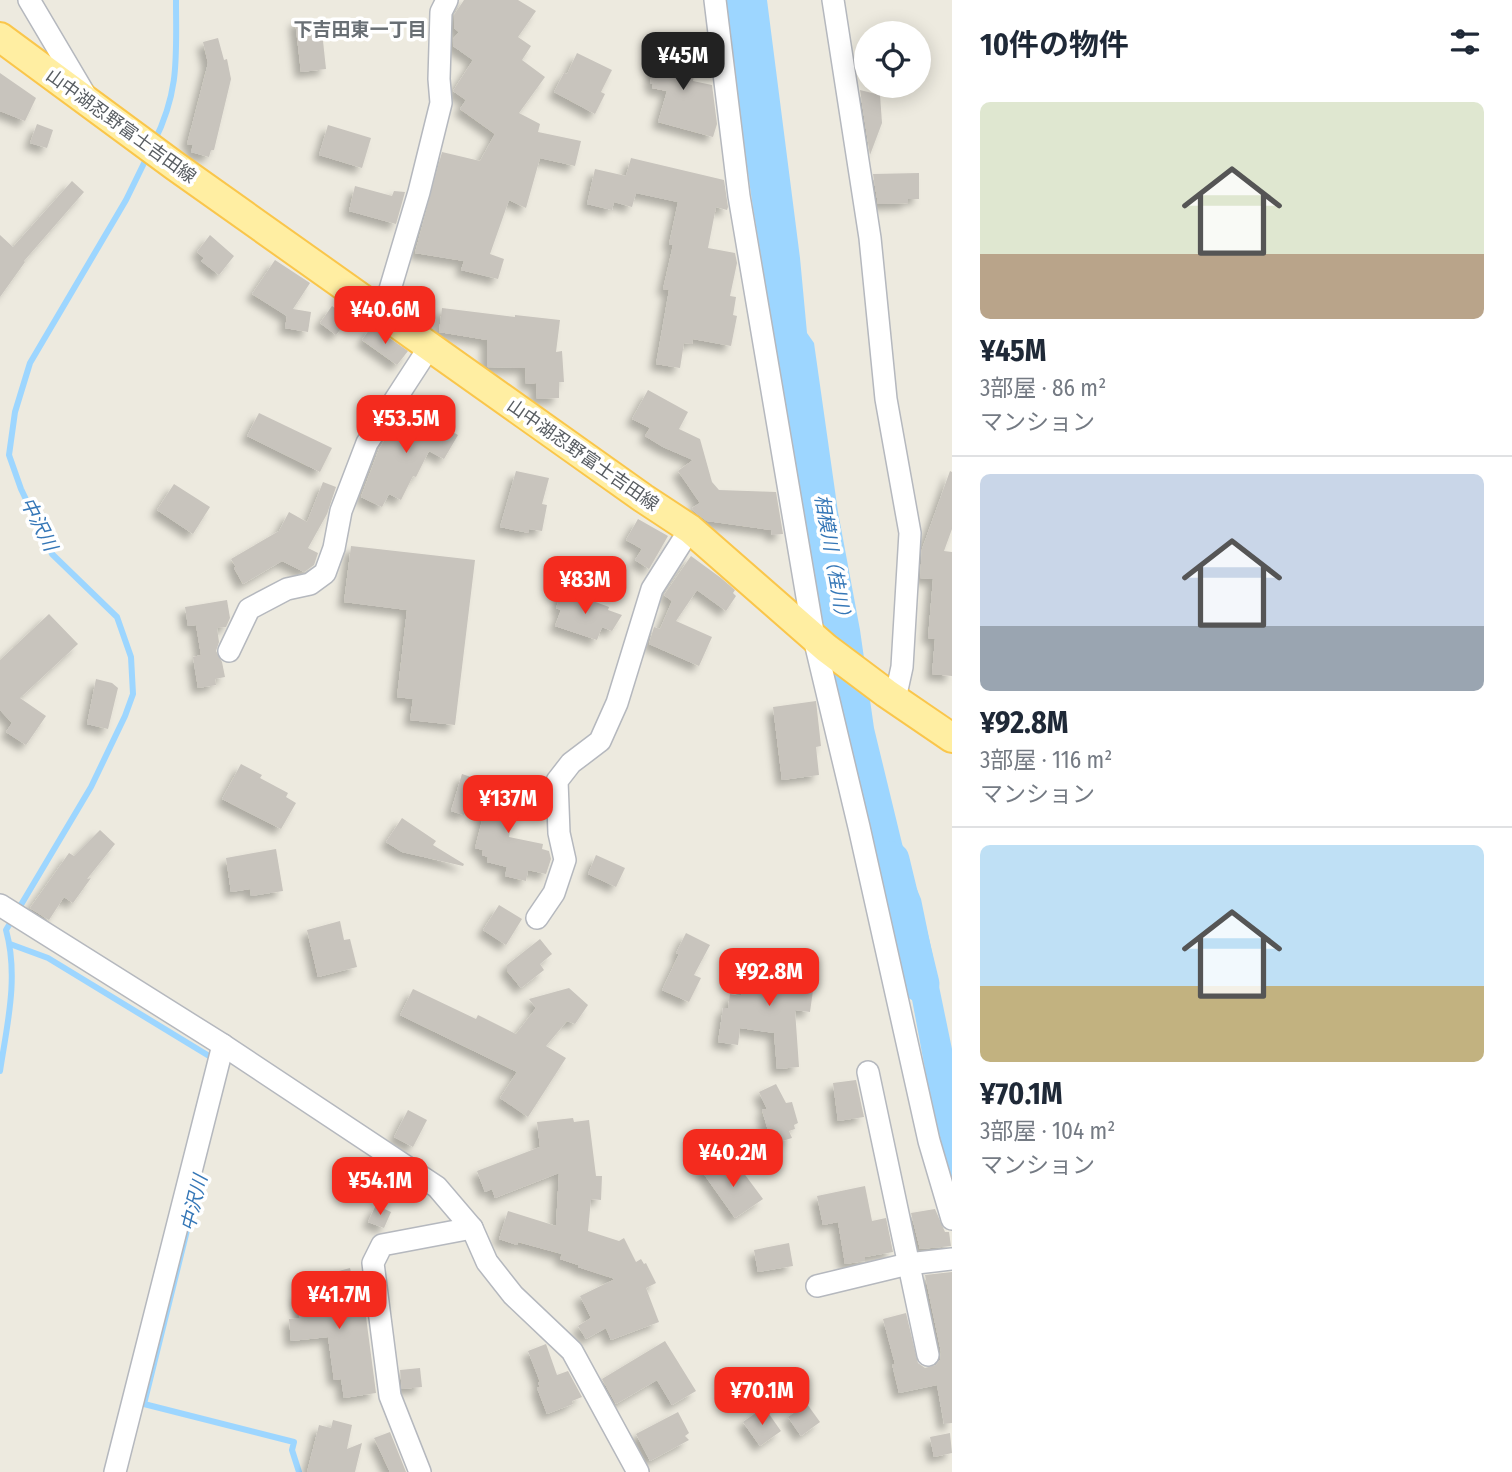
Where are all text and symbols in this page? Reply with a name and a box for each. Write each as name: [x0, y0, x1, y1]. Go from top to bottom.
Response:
district label: 下吉田東一丁目: [293, 18, 427, 41]
map controls: [854, 21, 931, 98]
button: locate: [854, 21, 931, 98]
icon: filters: [1446, 23, 1484, 61]
text: 10件の物件: [980, 27, 1129, 63]
pin: ¥45M: [642, 32, 724, 92]
text: ¥45M: [658, 41, 708, 69]
street label: 山中湖忍野富士吉田線: [42, 64, 200, 188]
icon: home: [1169, 148, 1295, 274]
pin: ¥40.6M: [328, 286, 442, 346]
text: ¥40.6M: [350, 295, 420, 323]
text: ¥45M: [980, 333, 1046, 369]
text: 3部屋 · 86 m²: [980, 374, 1106, 402]
street label: 山中湖忍野富士吉田線: [503, 394, 663, 516]
pin: ¥53.5M: [349, 396, 463, 455]
text: ¥53.5M: [373, 404, 439, 432]
text: マンション: [980, 408, 1095, 436]
water label: 中沢川: [16, 493, 63, 556]
water label: 相模川（桂川）: [810, 493, 856, 627]
icon: home: [1169, 520, 1295, 646]
pin: ¥83M: [544, 556, 626, 616]
text: ¥83M: [559, 565, 611, 593]
text: ¥92.8M: [980, 705, 1068, 741]
text: 3部屋 · 116 m²: [980, 746, 1112, 774]
pin: ¥137M: [459, 776, 557, 835]
text: マンション: [980, 780, 1095, 808]
text: ¥137M: [479, 784, 537, 812]
icon: home: [1169, 891, 1295, 1017]
pin: ¥92.8M: [712, 948, 826, 1008]
text: ¥92.8M: [735, 957, 803, 985]
text: ¥70.1M: [980, 1076, 1063, 1112]
text: 3部屋 · 104 m²: [980, 1117, 1115, 1145]
pin: ¥40.2M: [676, 1130, 790, 1189]
text: ¥40.2M: [699, 1138, 767, 1166]
text: マンション: [980, 1151, 1095, 1179]
pin: ¥54.1M: [323, 1158, 437, 1217]
text: ¥54.1M: [348, 1166, 412, 1194]
water label: 中沢川: [176, 1171, 213, 1233]
pin: ¥41.7M: [282, 1272, 396, 1331]
text: ¥41.7M: [307, 1280, 371, 1308]
pin: ¥70.1M: [705, 1368, 819, 1427]
text: ¥70.1M: [730, 1376, 794, 1404]

